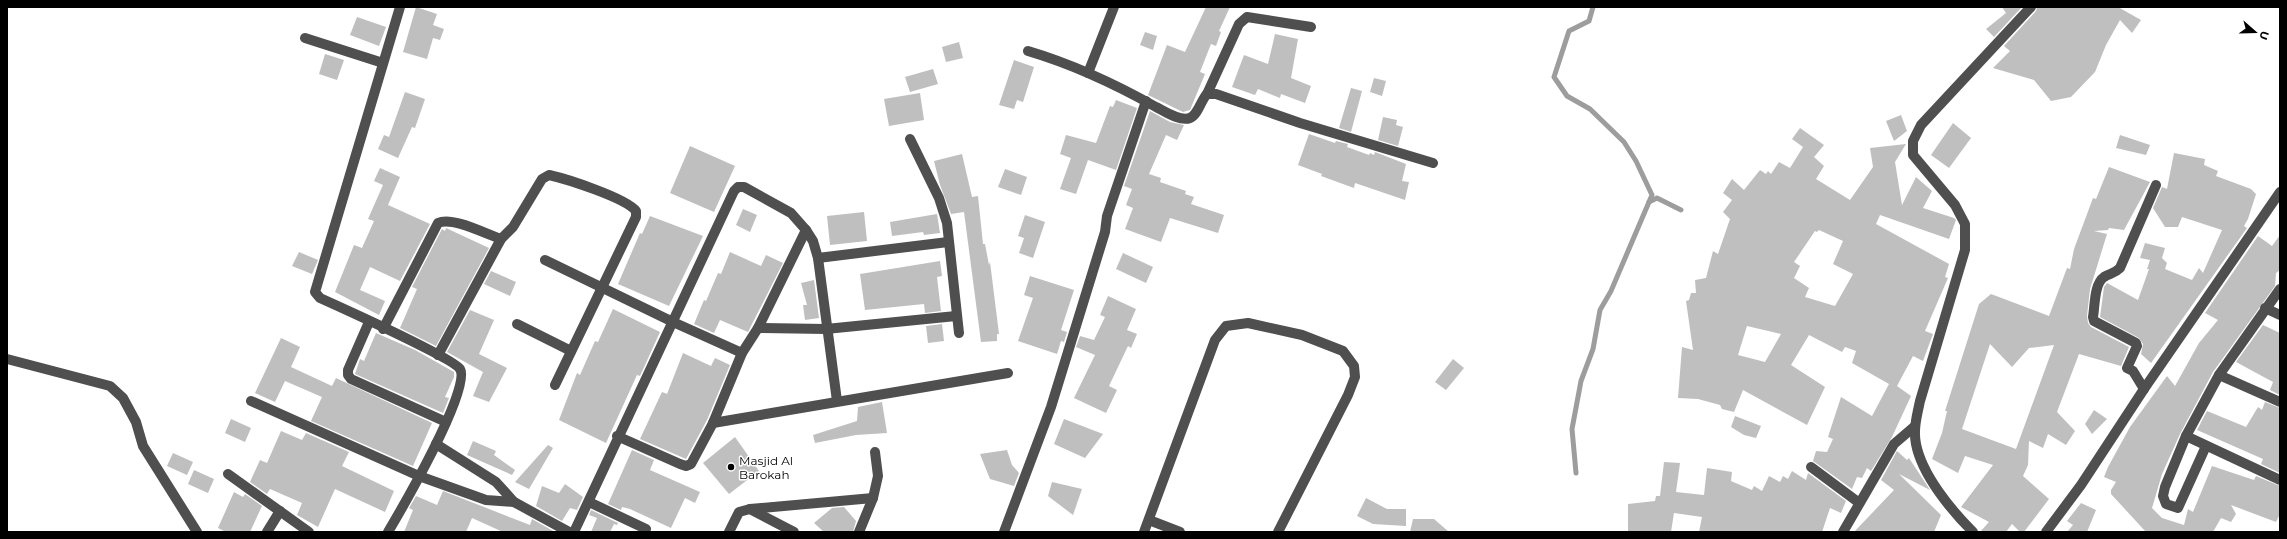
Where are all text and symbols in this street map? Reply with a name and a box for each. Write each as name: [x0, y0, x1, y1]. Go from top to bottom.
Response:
north arrow: [2235, 12, 2275, 52]
text: U: [2256, 29, 2272, 42]
place label: Masjid Al Barokah: [739, 453, 793, 482]
marker: Masjid Al Barokah: [726, 462, 736, 472]

